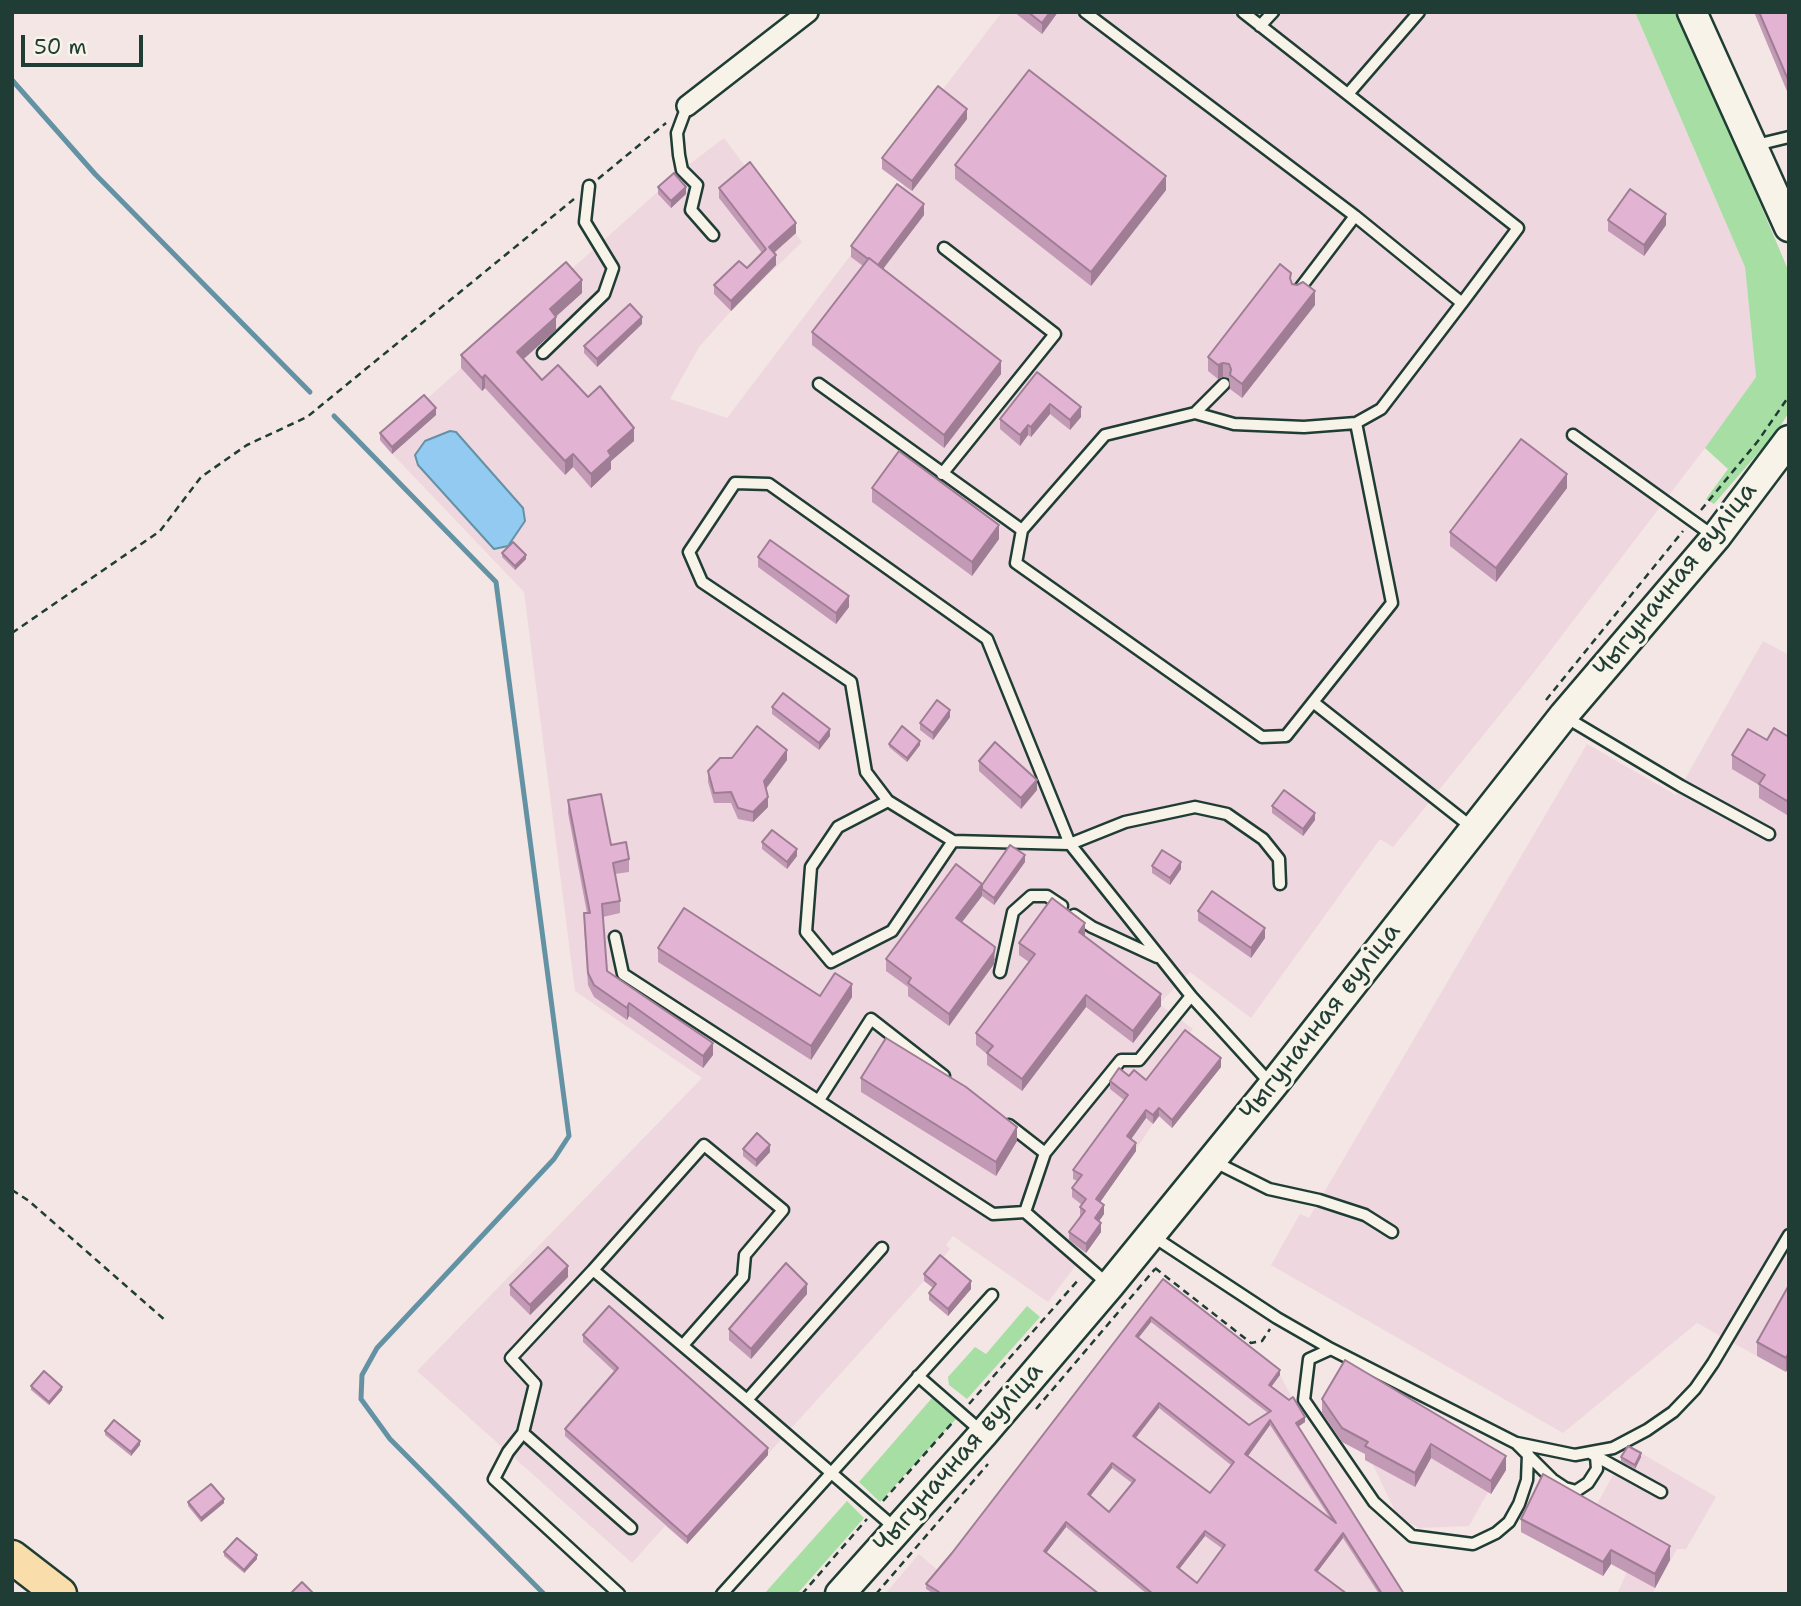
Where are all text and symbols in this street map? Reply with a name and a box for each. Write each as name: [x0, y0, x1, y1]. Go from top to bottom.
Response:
scale bar: [24, 21, 147, 65]
text: 50 m: [34, 33, 87, 61]
street label: Чыгуначная вуліца: [1588, 476, 1764, 684]
street label: Чыгуначная вуліца: [1234, 917, 1408, 1127]
street label: Чыгуначная вуліца: [868, 1356, 1050, 1560]

